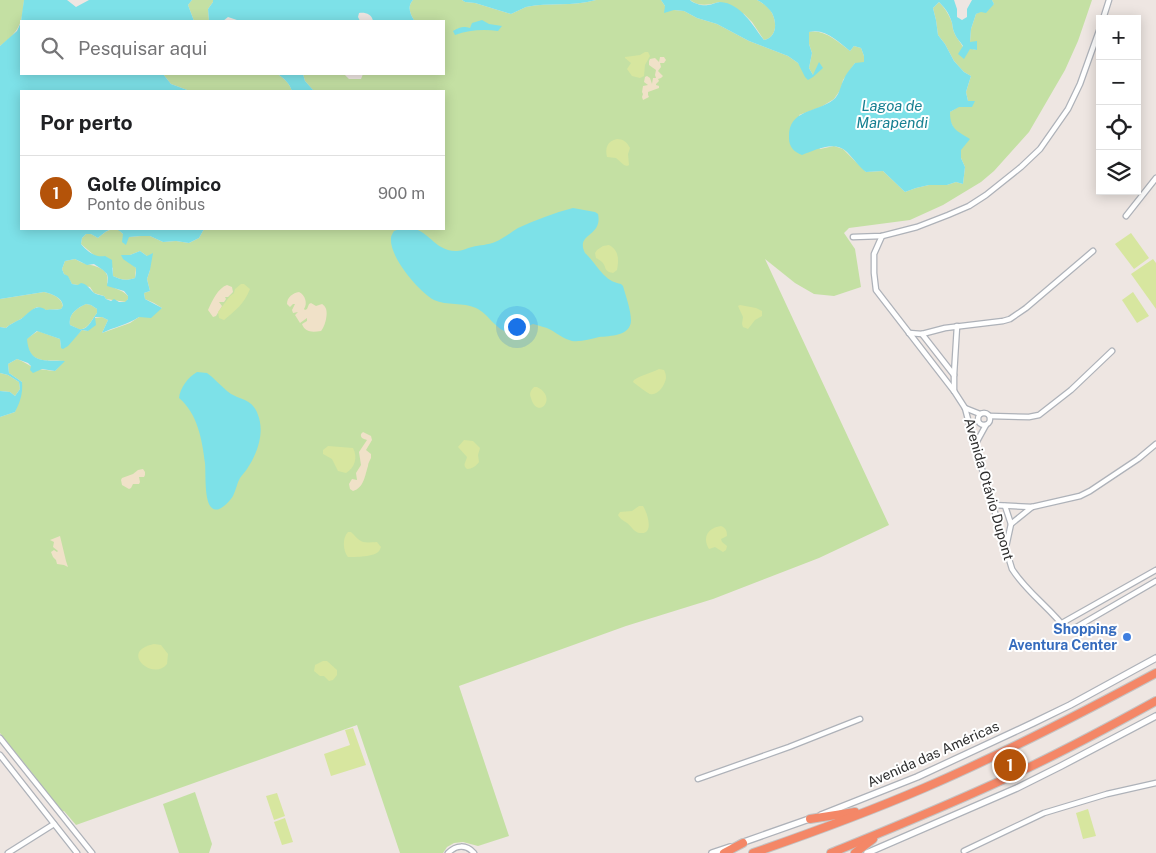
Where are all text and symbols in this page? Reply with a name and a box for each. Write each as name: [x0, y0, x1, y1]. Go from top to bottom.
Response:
map controls: [1096, 15, 1141, 195]
button: +: [1096, 15, 1141, 60]
search box: [20, 20, 445, 75]
icon: search: [38, 34, 66, 62]
text: Pesquisar aqui: [78, 37, 207, 59]
button: −: [1096, 60, 1141, 105]
water label: Lagoa de Marapendi: [856, 97, 928, 131]
button: locate: [1096, 105, 1141, 150]
text: Por perto: [40, 110, 133, 135]
button: layers: [1096, 150, 1141, 195]
text: Golfe Olímpico: [87, 173, 221, 195]
text: 1: [53, 184, 59, 203]
text: 900 m: [378, 184, 425, 203]
text: Ponto de ônibus: [87, 195, 205, 214]
your location: [504, 314, 530, 340]
street label: Avenida Otávio Dupont: [961, 416, 1017, 562]
place label: Shopping Aventura Center: [1008, 621, 1117, 653]
marker: Shopping Aventura Center: [1121, 631, 1133, 643]
street label: Avenida das Américas: [865, 718, 1001, 790]
pin: 1: [994, 746, 1026, 784]

